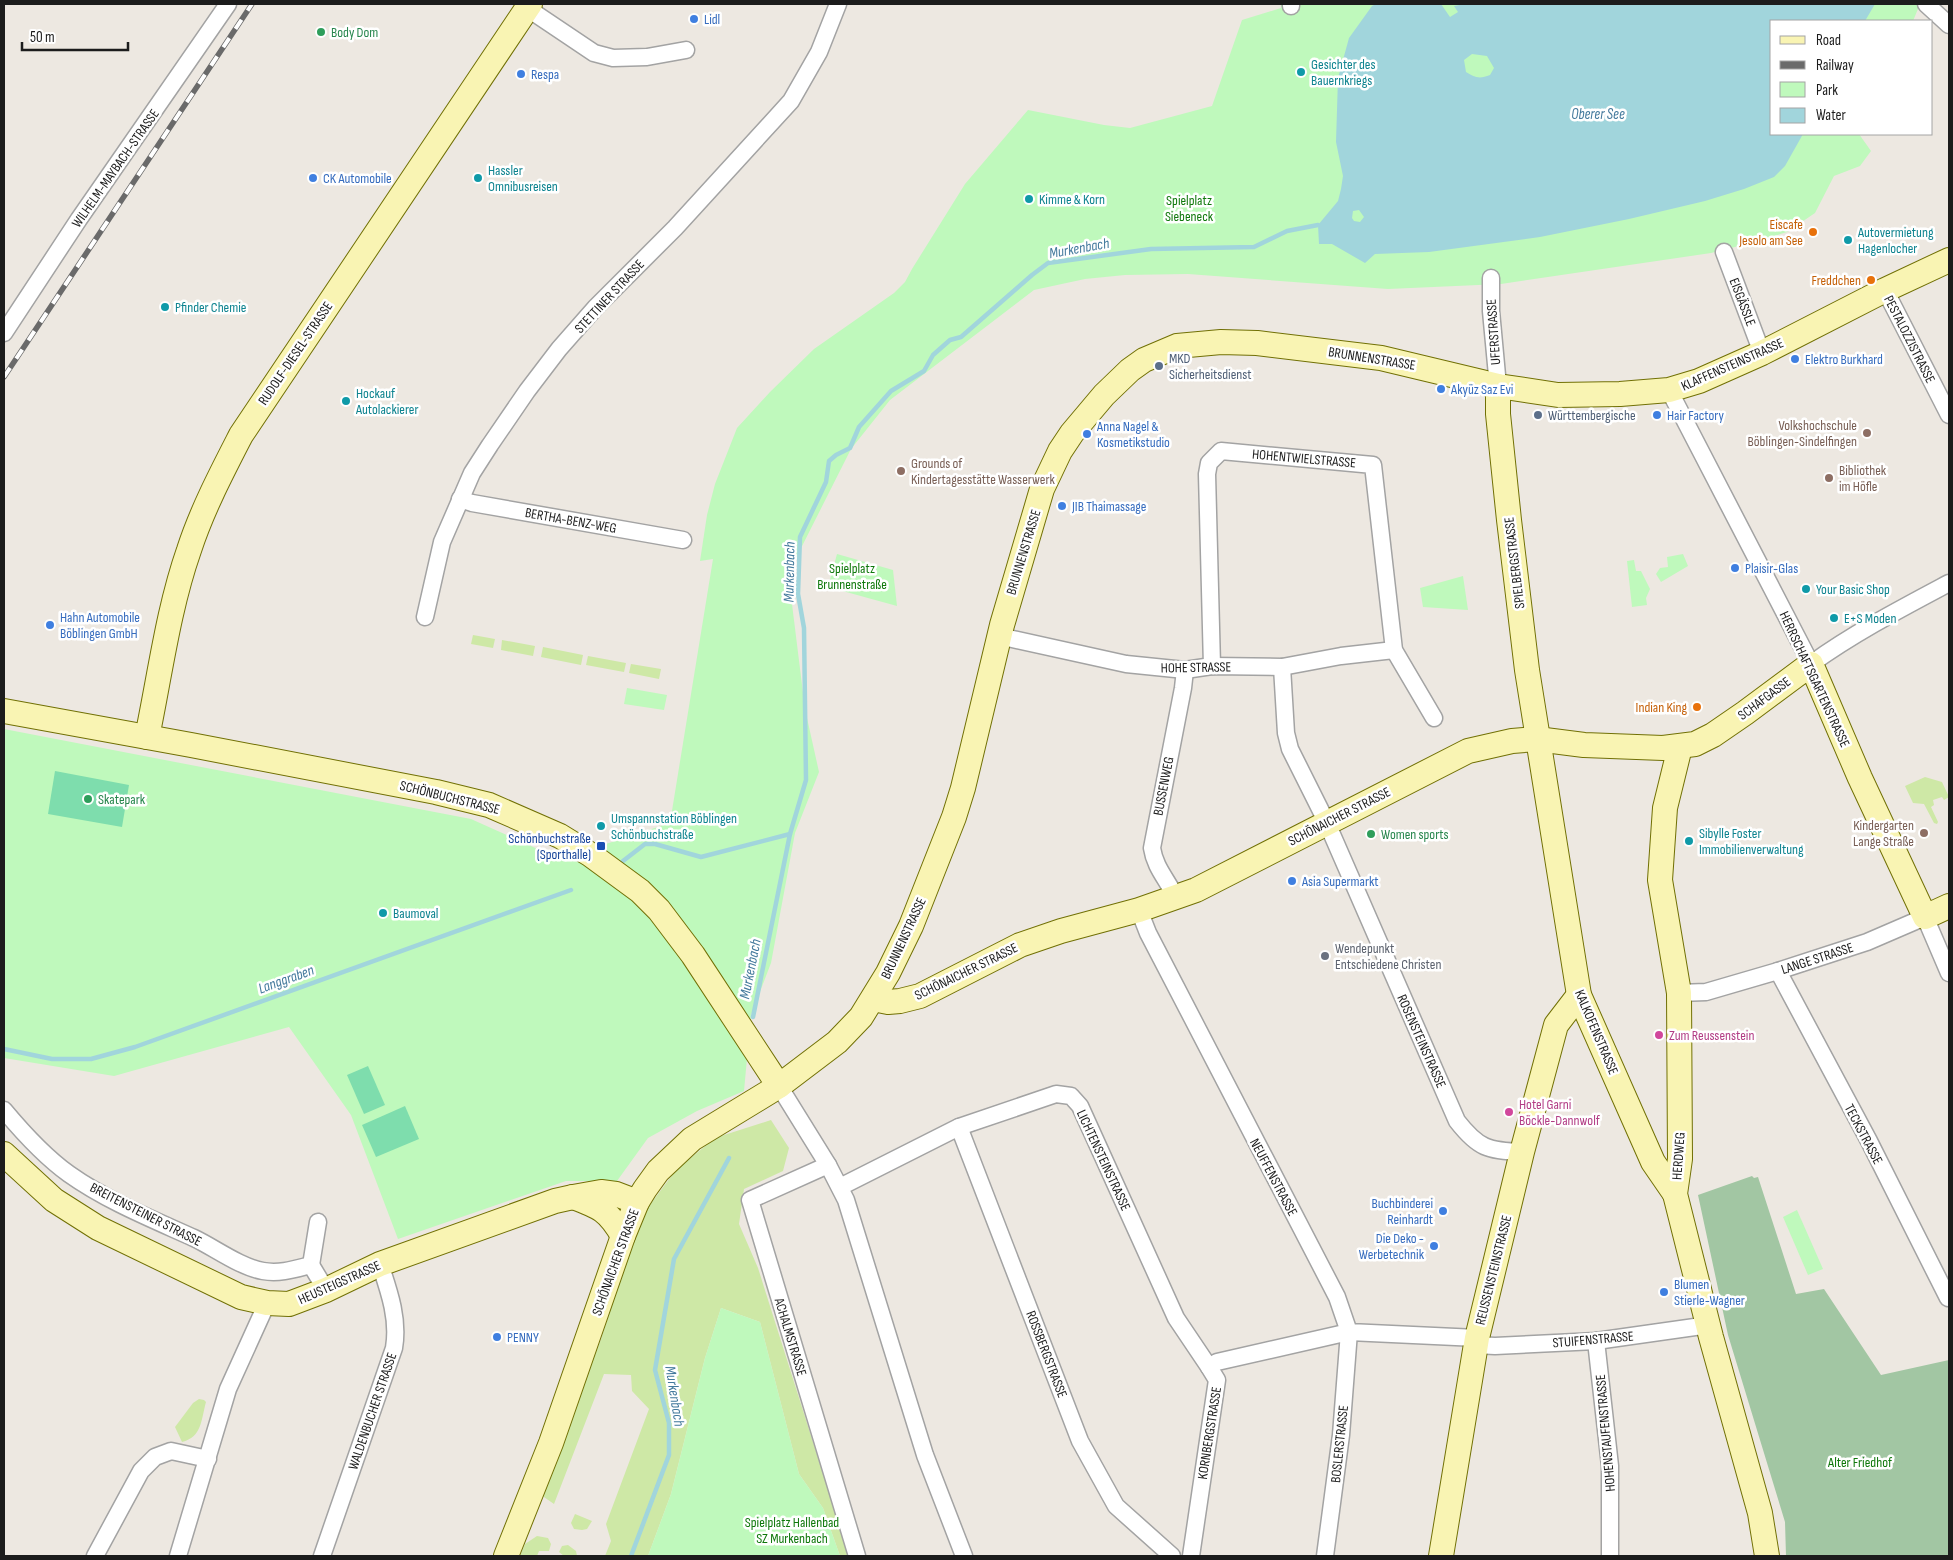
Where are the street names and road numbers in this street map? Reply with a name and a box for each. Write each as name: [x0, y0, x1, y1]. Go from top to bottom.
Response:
street label: WILHELM-MAYBACH-STRASSE: [68, 106, 163, 231]
street label: STETTINER STRASSE: [571, 256, 648, 337]
street label: EISGÄSSLE: [1726, 276, 1760, 329]
street label: PESTALOZZISTRASSE: [1880, 292, 1939, 386]
street label: RUDOLF-DIESEL-STRASSE: [255, 298, 336, 408]
street label: UFERSTRASSE: [1483, 298, 1504, 366]
street label: KLAFFENSTEINSTRASSE: [1678, 334, 1786, 395]
street label: BRUNNENSTRASSE: [1327, 343, 1417, 374]
street label: HOHENTWIELSTRASSE: [1251, 445, 1357, 472]
street label: BERTHA-BENZ-WEG: [524, 504, 618, 537]
street label: BRUNNENSTRASSE: [1002, 507, 1045, 597]
street label: SPIELBERGSTRASSE: [1500, 516, 1529, 610]
street label: HERRSCHAFTSGARTENSTRASSE: [1776, 609, 1854, 750]
street label: HOHE STRASSE: [1161, 658, 1232, 677]
street label: SCHAFGASSE: [1735, 673, 1794, 724]
street label: BUSSENWEG: [1149, 755, 1178, 817]
street label: SCHÖNBUCHSTRASSE: [398, 777, 502, 818]
street label: SCHÖNAICHER STRASSE: [1285, 783, 1393, 850]
street label: BRUNNENSTRASSE: [877, 894, 930, 982]
street label: SCHÖNAICHER STRASSE: [912, 939, 1021, 1004]
street label: LANGE STRASSE: [1779, 939, 1856, 978]
street label: KALKOFENSTRASSE: [1571, 987, 1622, 1077]
street label: ROSENSTEINSTRASSE: [1393, 992, 1450, 1091]
street label: TECKSTRASSE: [1841, 1101, 1887, 1167]
street label: LICHTENSTEINSTRASSE: [1073, 1107, 1134, 1214]
street label: HERDWEG: [1668, 1132, 1689, 1180]
street label: NEUFFENSTRASSE: [1246, 1136, 1301, 1219]
street label: BREITENSTEINER STRASSE: [87, 1179, 205, 1250]
street label: SCHÖNAICHER STRASSE: [588, 1206, 643, 1318]
street label: REUSSENSTEINSTRASSE: [1472, 1213, 1515, 1327]
street label: HEUSTEIGSTRASSE: [295, 1257, 383, 1308]
street label: ACHALMSTRASSE: [770, 1295, 811, 1378]
street label: ROSSBERGSTRASSE: [1022, 1308, 1071, 1400]
street label: STUIFENSTRASSE: [1552, 1327, 1634, 1352]
street label: WALDENBUCHER STRASSE: [344, 1350, 401, 1472]
street label: HOHENSTAUFENSTRASSE: [1592, 1373, 1619, 1492]
street label: KORNBERGSTRASSE: [1194, 1385, 1225, 1481]
street label: BOSLERSTRASSE: [1327, 1404, 1352, 1484]

